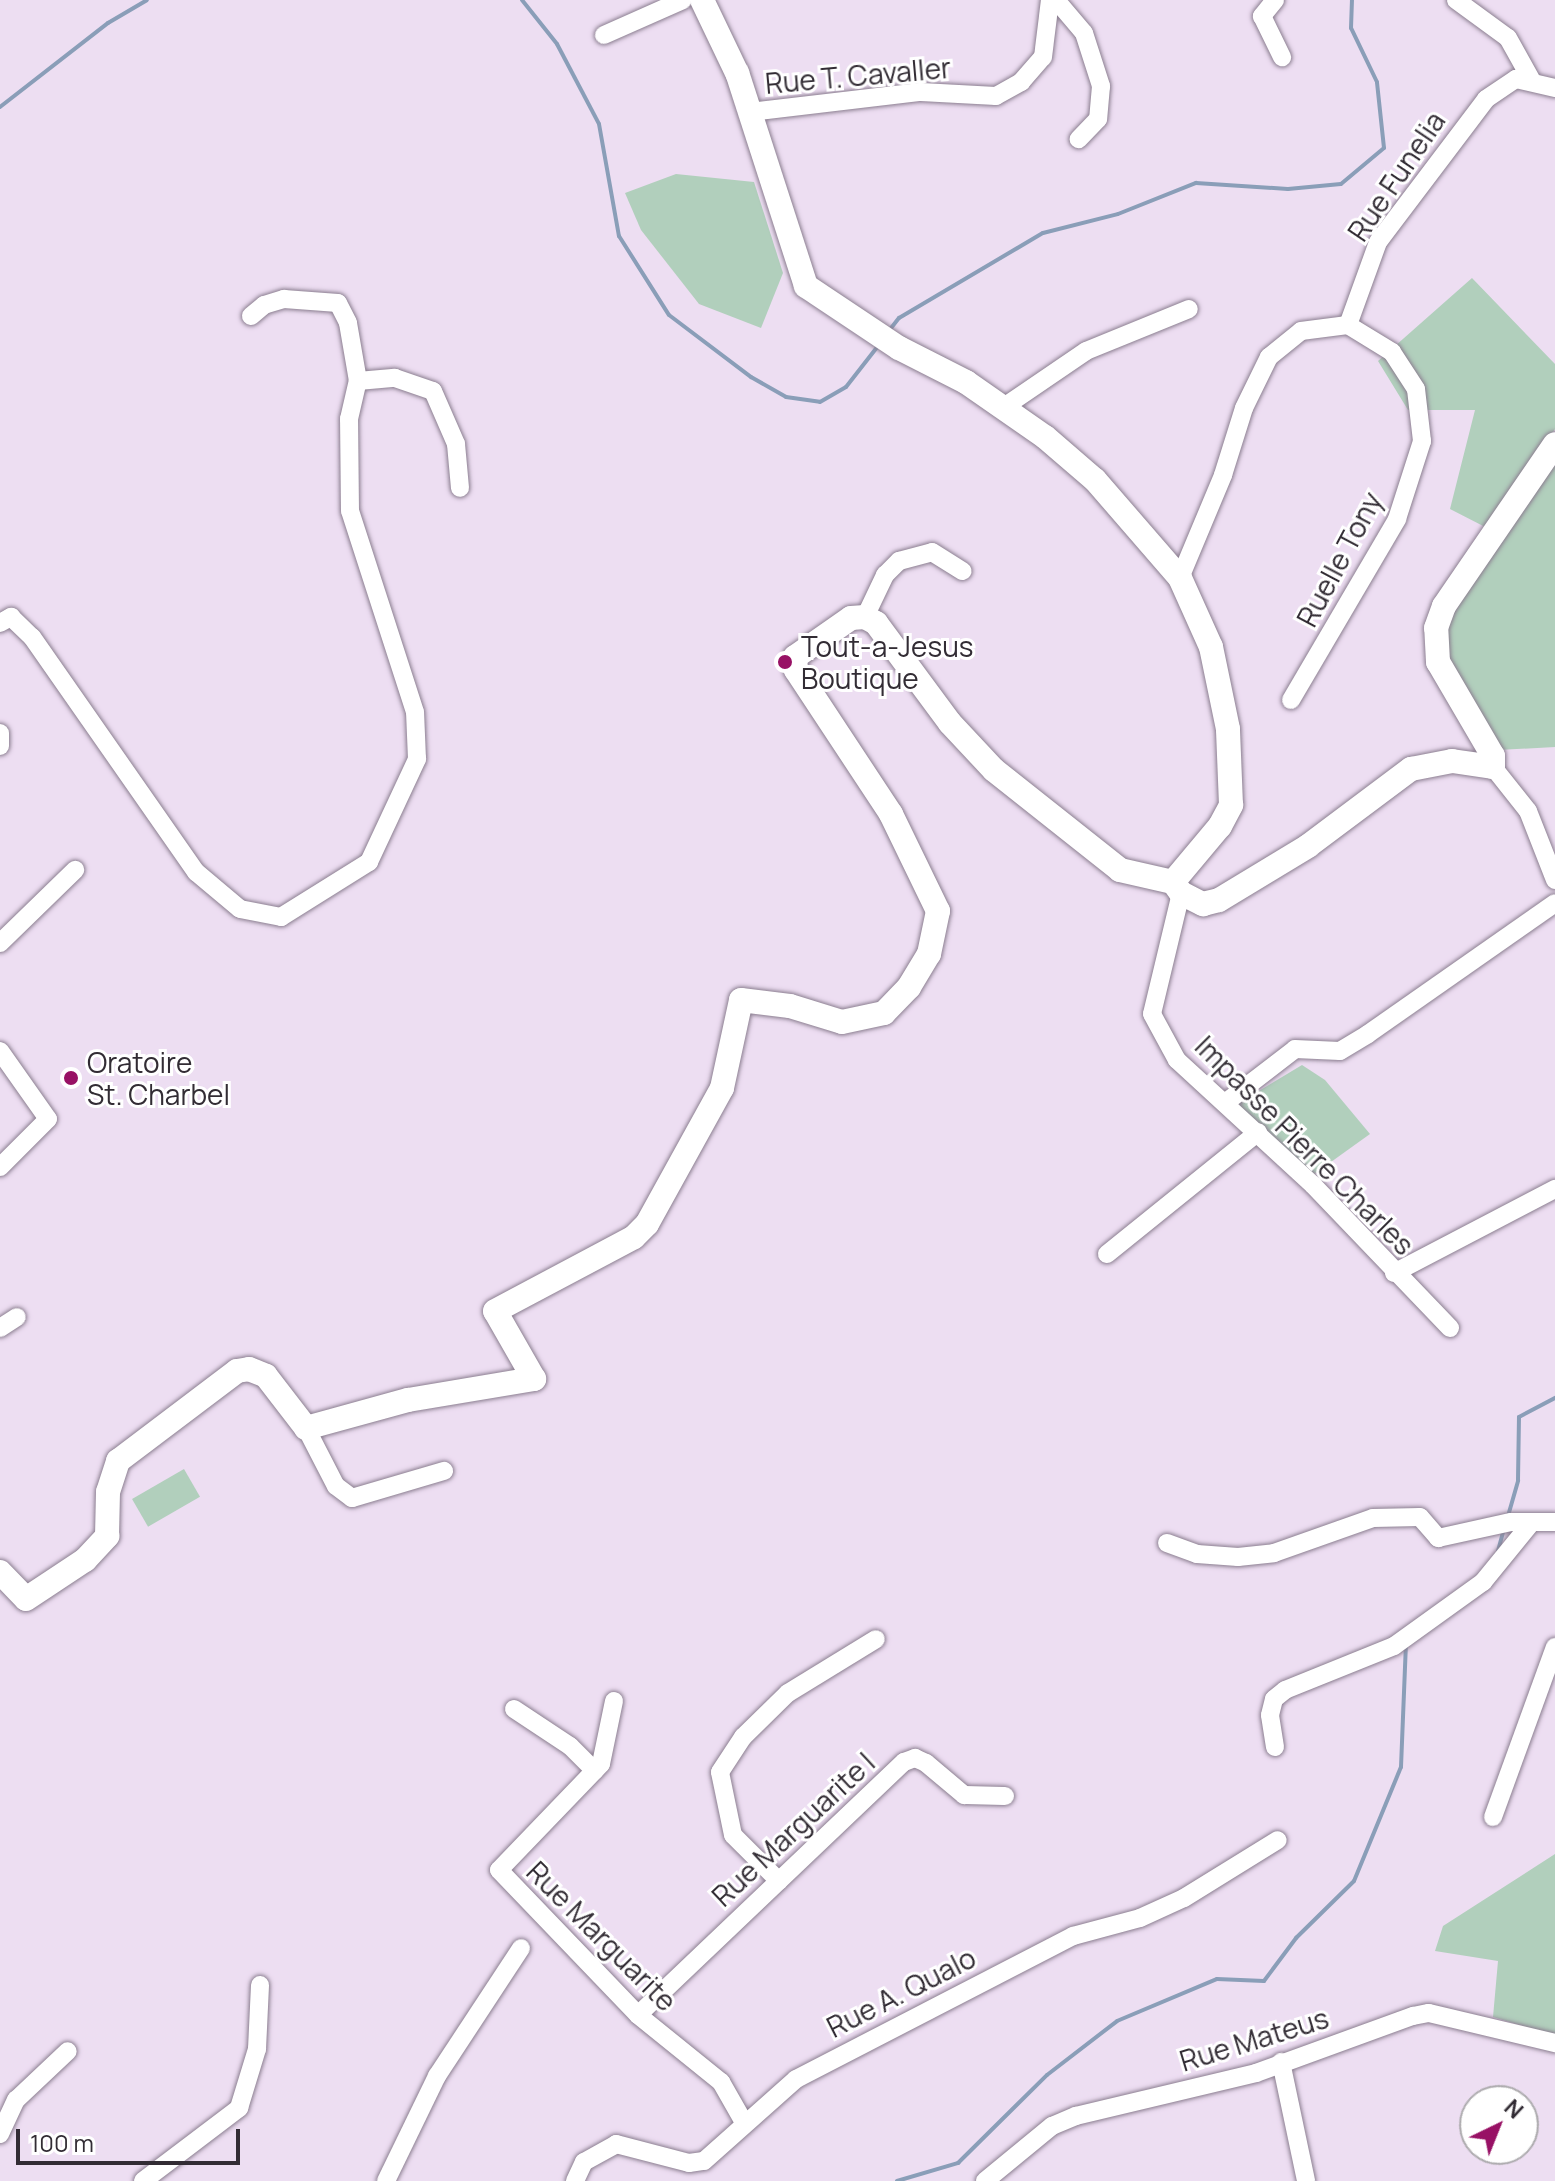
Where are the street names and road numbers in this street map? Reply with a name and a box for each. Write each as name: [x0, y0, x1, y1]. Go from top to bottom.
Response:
street label: Rue T. Cavaller: [764, 50, 952, 100]
street label: Rue Funelia: [1341, 105, 1451, 247]
street label: Ruelle Tony: [1290, 486, 1388, 632]
street label: Impasse Pierre Charles: [1189, 1029, 1421, 1261]
street label: Rue Marguarite I: [705, 1745, 881, 1913]
street label: Rue Marguarite: [520, 1854, 684, 2018]
street label: Rue A. Qualo: [821, 1940, 981, 2044]
street label: Rue Mateus: [1176, 2000, 1332, 2078]

